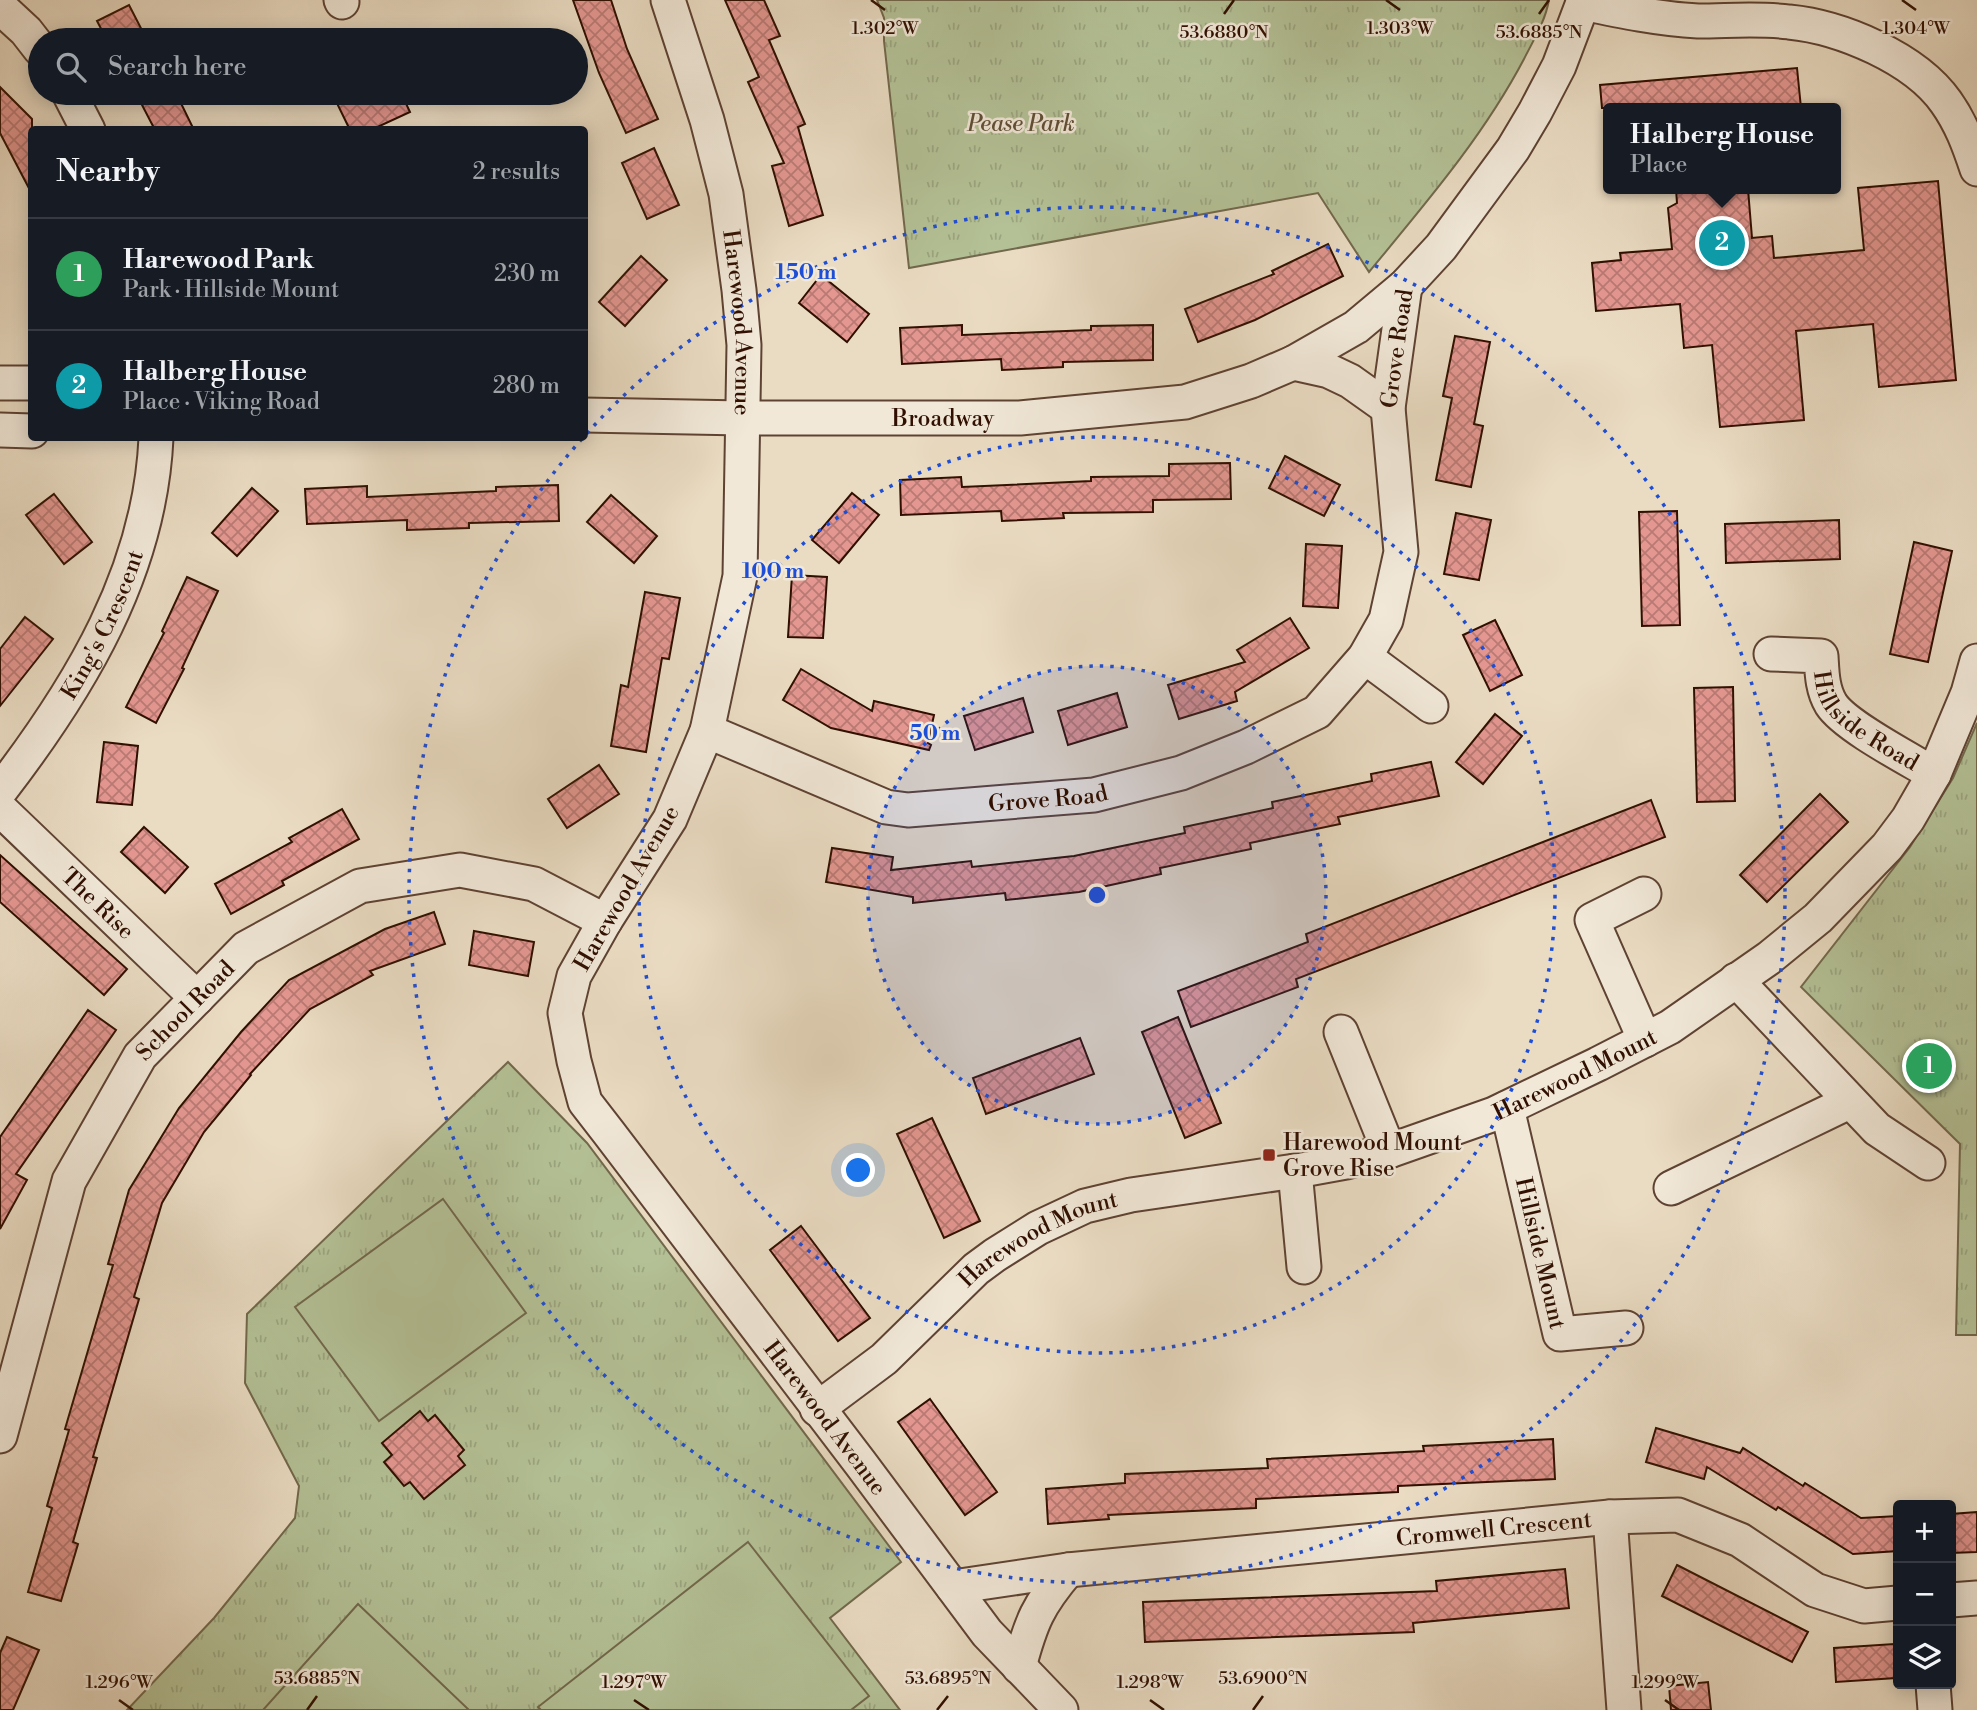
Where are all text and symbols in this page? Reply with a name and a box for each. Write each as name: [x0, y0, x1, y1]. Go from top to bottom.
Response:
text: 1.302°W: [852, 17, 919, 40]
text: 1.303°W: [1367, 17, 1434, 40]
text: 1.304°W: [1882, 17, 1950, 40]
text: 53.6880°N: [1180, 21, 1269, 44]
text: 53.6885°N: [1496, 21, 1583, 44]
search box: [28, 28, 588, 105]
icon: search: [52, 48, 90, 86]
text: Search here: [108, 51, 247, 83]
popup: [1603, 103, 1841, 194]
park label: Pease Park: [966, 110, 1075, 138]
text: Halberg House: [1630, 119, 1814, 151]
text: Place: [1630, 151, 1687, 179]
text: Nearby: [56, 153, 160, 191]
text: 2 results: [473, 158, 560, 186]
pin: 2: [1699, 217, 1745, 269]
street label: Harewood Avenue: [716, 228, 757, 416]
text: Harewood Park: [123, 244, 314, 276]
text: 1: [73, 260, 85, 288]
text: 230 m: [494, 260, 560, 288]
text: 150 m: [776, 260, 836, 286]
text: Park · Hillside Mount: [123, 276, 339, 304]
street label: Grove Road: [1375, 287, 1419, 410]
text: Halberg House: [123, 356, 307, 388]
text: 2: [72, 372, 86, 400]
text: 280 m: [493, 372, 560, 400]
text: Place · Viking Road: [123, 388, 320, 416]
street label: Broadway: [891, 405, 995, 433]
street label: King's Crescent: [55, 547, 150, 705]
text: 100 m: [742, 559, 804, 585]
street label: Hillside Road: [1807, 669, 1923, 777]
text: 50 m: [910, 721, 960, 747]
street label: Grove Road: [987, 779, 1111, 818]
street label: Harewood Avenue: [568, 801, 686, 976]
street label: The Rise: [55, 862, 140, 945]
centre of rings: [1085, 883, 1109, 907]
street label: School Road: [130, 955, 241, 1067]
street label: Harewood Mount: [1489, 1023, 1662, 1127]
pin: 1: [1906, 1040, 1952, 1092]
place label: Harewood Mount Grove Rise: [1283, 1129, 1462, 1183]
marker: Harewood Mount Grove Rise: [1261, 1147, 1277, 1163]
your location: [841, 1153, 875, 1187]
street label: Hillside Mount: [1509, 1175, 1571, 1332]
street label: Harewood Mount: [953, 1186, 1121, 1294]
street label: Harewood Avenue: [757, 1335, 892, 1501]
map controls: [1893, 1500, 1956, 1689]
button: +: [1893, 1500, 1956, 1563]
street label: Cromwell Crescent: [1395, 1506, 1593, 1553]
button: −: [1893, 1563, 1956, 1626]
button: layers: [1893, 1626, 1956, 1689]
text: 53.6885°N: [274, 1667, 361, 1690]
text: 53.6895°N: [905, 1667, 992, 1690]
text: 53.6900°N: [1218, 1667, 1308, 1690]
text: 1.296°W: [85, 1671, 153, 1694]
text: 1.297°W: [601, 1671, 667, 1694]
text: 1.298°W: [1116, 1671, 1184, 1694]
text: 1.299°W: [1631, 1671, 1699, 1694]

